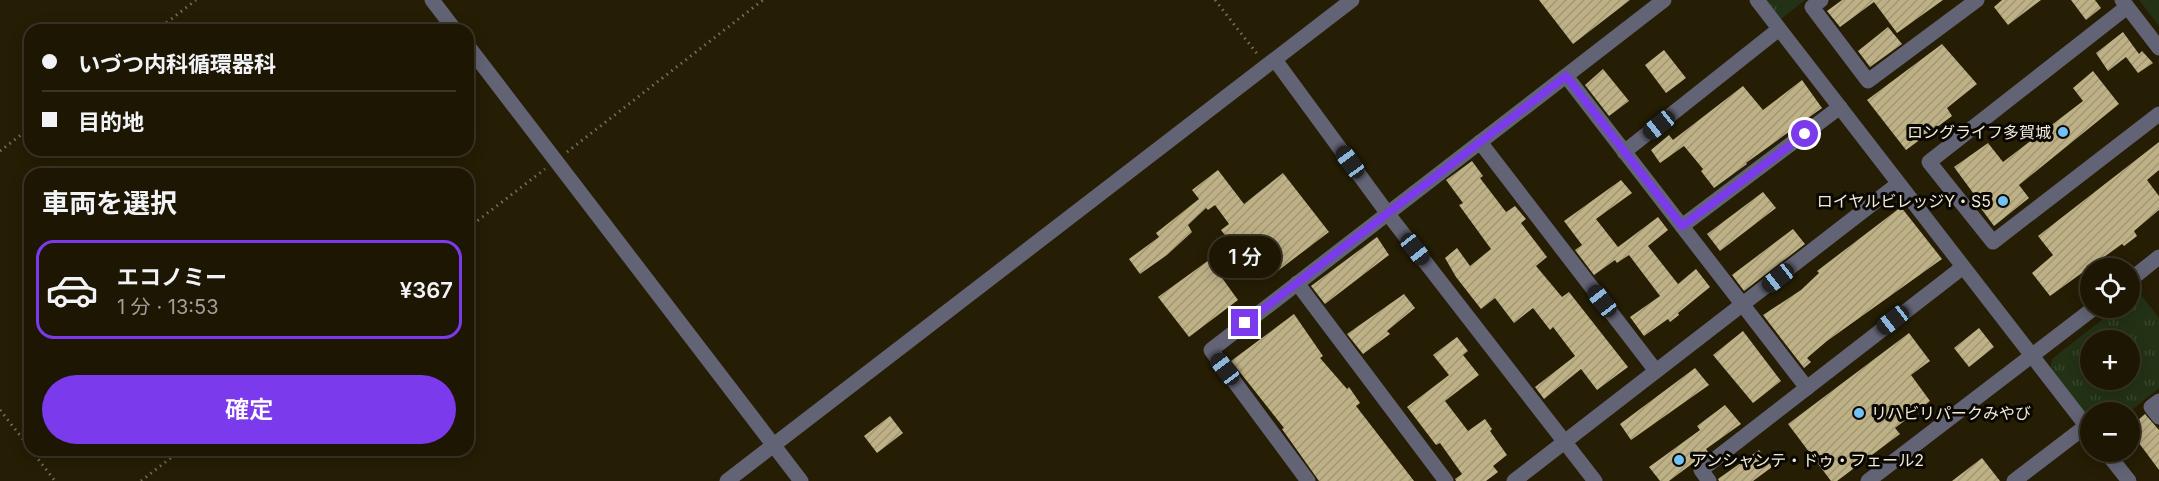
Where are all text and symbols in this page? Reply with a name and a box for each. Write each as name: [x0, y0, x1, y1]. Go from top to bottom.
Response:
text: いづつ内科循環器科: [78, 51, 276, 77]
car: [1639, 107, 1679, 143]
text: 目的地: [78, 109, 144, 135]
route start: [1791, 120, 1818, 147]
place label: ロングライフ多賀城: [1907, 122, 2051, 142]
marker: ロングライフ多賀城: [2056, 125, 2070, 139]
car: [1332, 142, 1368, 182]
text: 車両を選択: [42, 187, 177, 220]
place label: ロイヤルビレッジY・S5: [1817, 191, 1991, 211]
marker: ロイヤルビレッジY・S5: [1996, 194, 2010, 208]
car: [1397, 229, 1433, 269]
callout: 1 分: [1209, 236, 1281, 278]
text: 1 分: [1228, 245, 1262, 269]
map controls: [2080, 258, 2140, 462]
button: locate: [2080, 258, 2140, 318]
car: [1758, 260, 1798, 296]
icon: car: [45, 263, 99, 317]
text: エコノミー: [117, 264, 227, 290]
text: ¥367: [400, 277, 453, 303]
car: [1584, 281, 1620, 321]
text: 1 分 · 13:53: [117, 295, 219, 319]
car: [1873, 302, 1913, 338]
route end: [1231, 309, 1258, 336]
button: +: [2080, 330, 2140, 390]
car: [1207, 349, 1243, 389]
button: 確定: [42, 375, 456, 444]
button: −: [2080, 402, 2140, 462]
place label: リハビリパークみやび: [1871, 403, 2031, 423]
marker: リハビリパークみやび: [1852, 406, 1866, 420]
place label: アンシャンテ・ドゥ・フェール2: [1691, 450, 1924, 470]
marker: アンシャンテ・ドゥ・フェール2: [1672, 453, 1686, 467]

